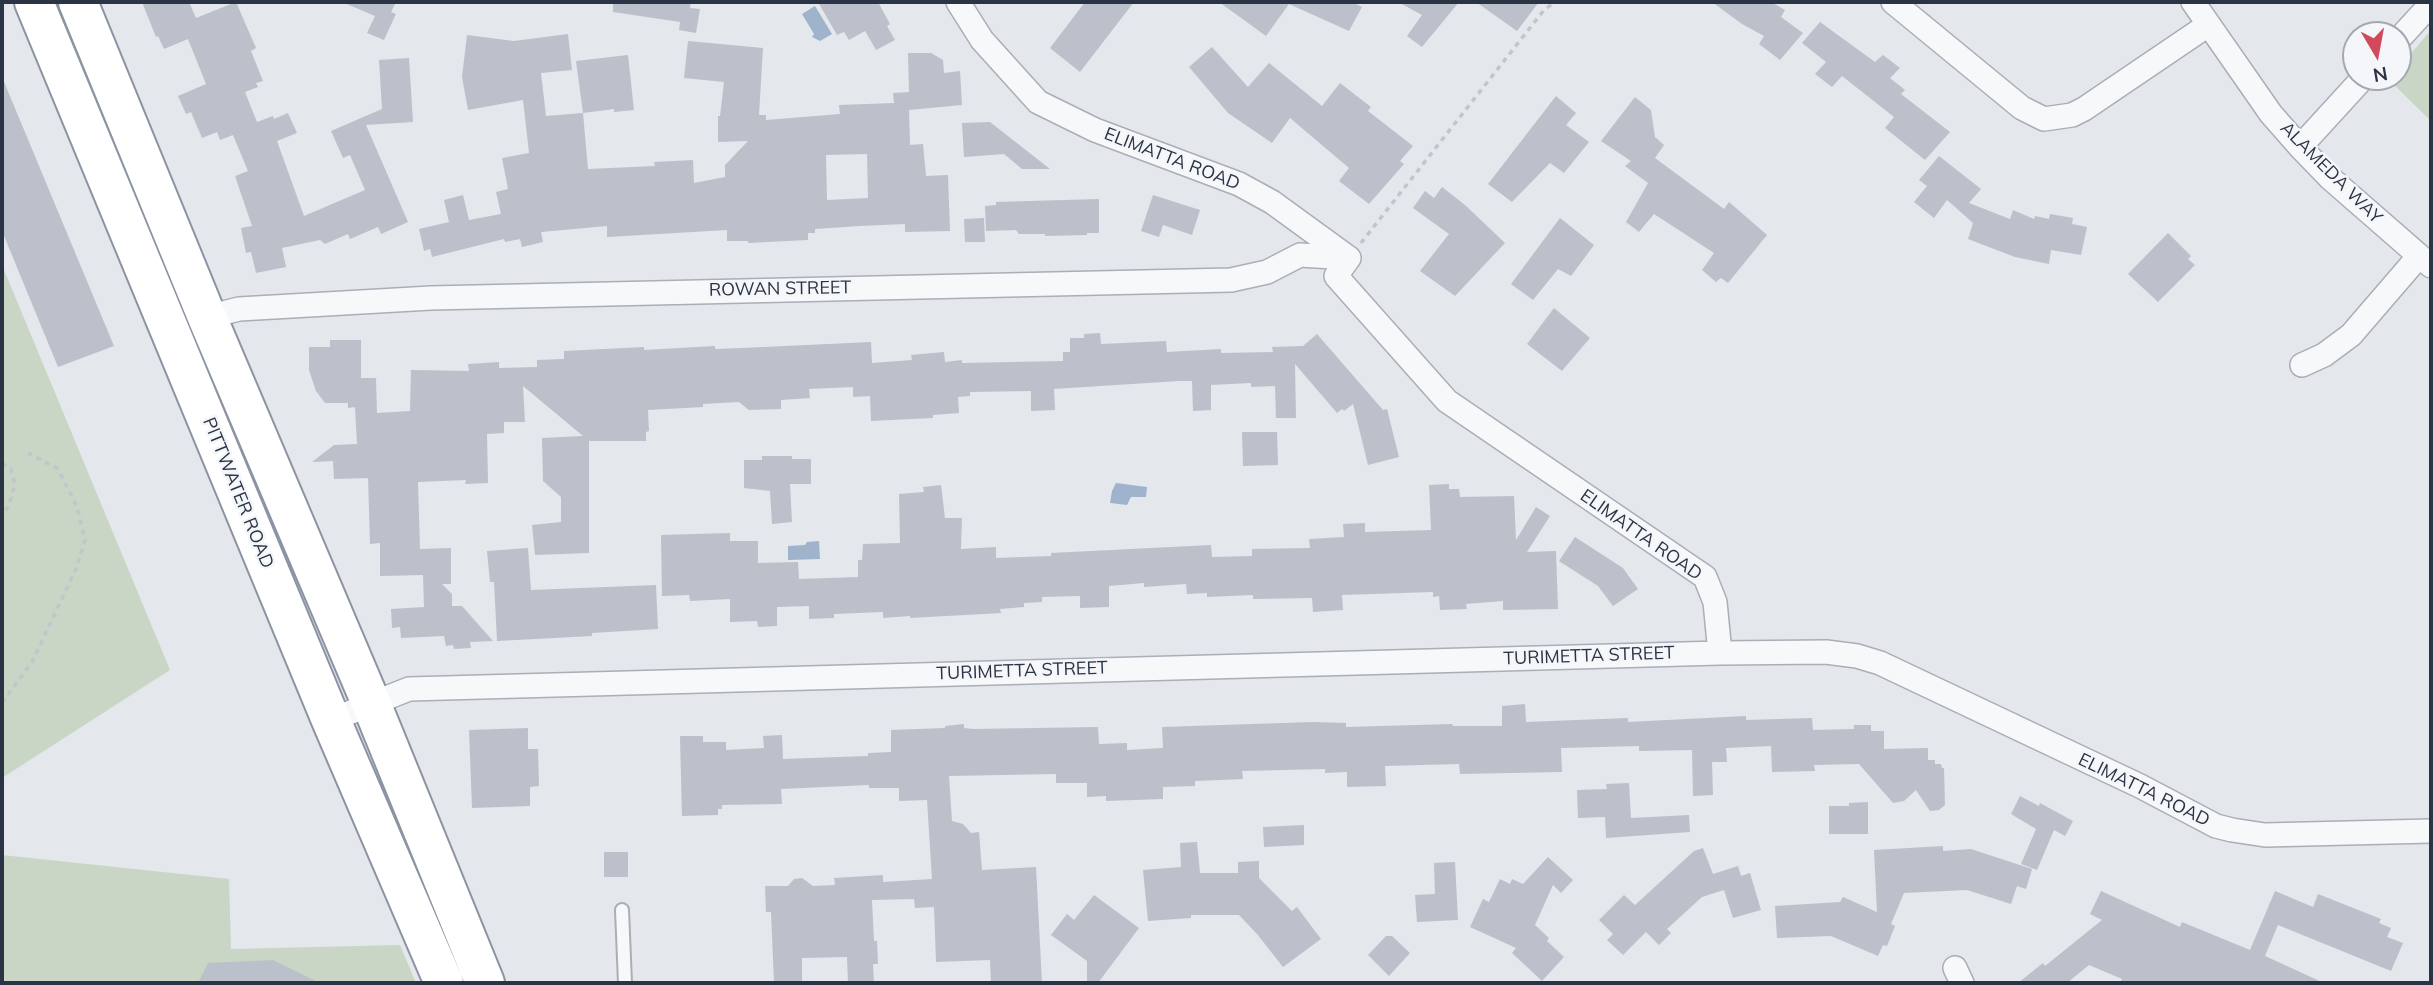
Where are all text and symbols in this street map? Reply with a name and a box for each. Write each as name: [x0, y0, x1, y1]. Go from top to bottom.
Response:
north arrow: [2342, 21, 2412, 91]
text: N: [2371, 62, 2389, 88]
street label: ALAMEDA WAY: [2276, 118, 2386, 228]
street label: ELIMATTA ROAD: [1101, 123, 1243, 195]
street label: ROWAN STREET: [709, 277, 851, 301]
street label: PITTWATER ROAD: [198, 414, 278, 572]
street label: ELIMATTA ROAD: [1576, 485, 1706, 585]
street label: TURIMETTA STREET: [1503, 642, 1675, 670]
street label: TURIMETTA STREET: [936, 657, 1108, 685]
street label: ELIMATTA ROAD: [2075, 749, 2213, 831]

